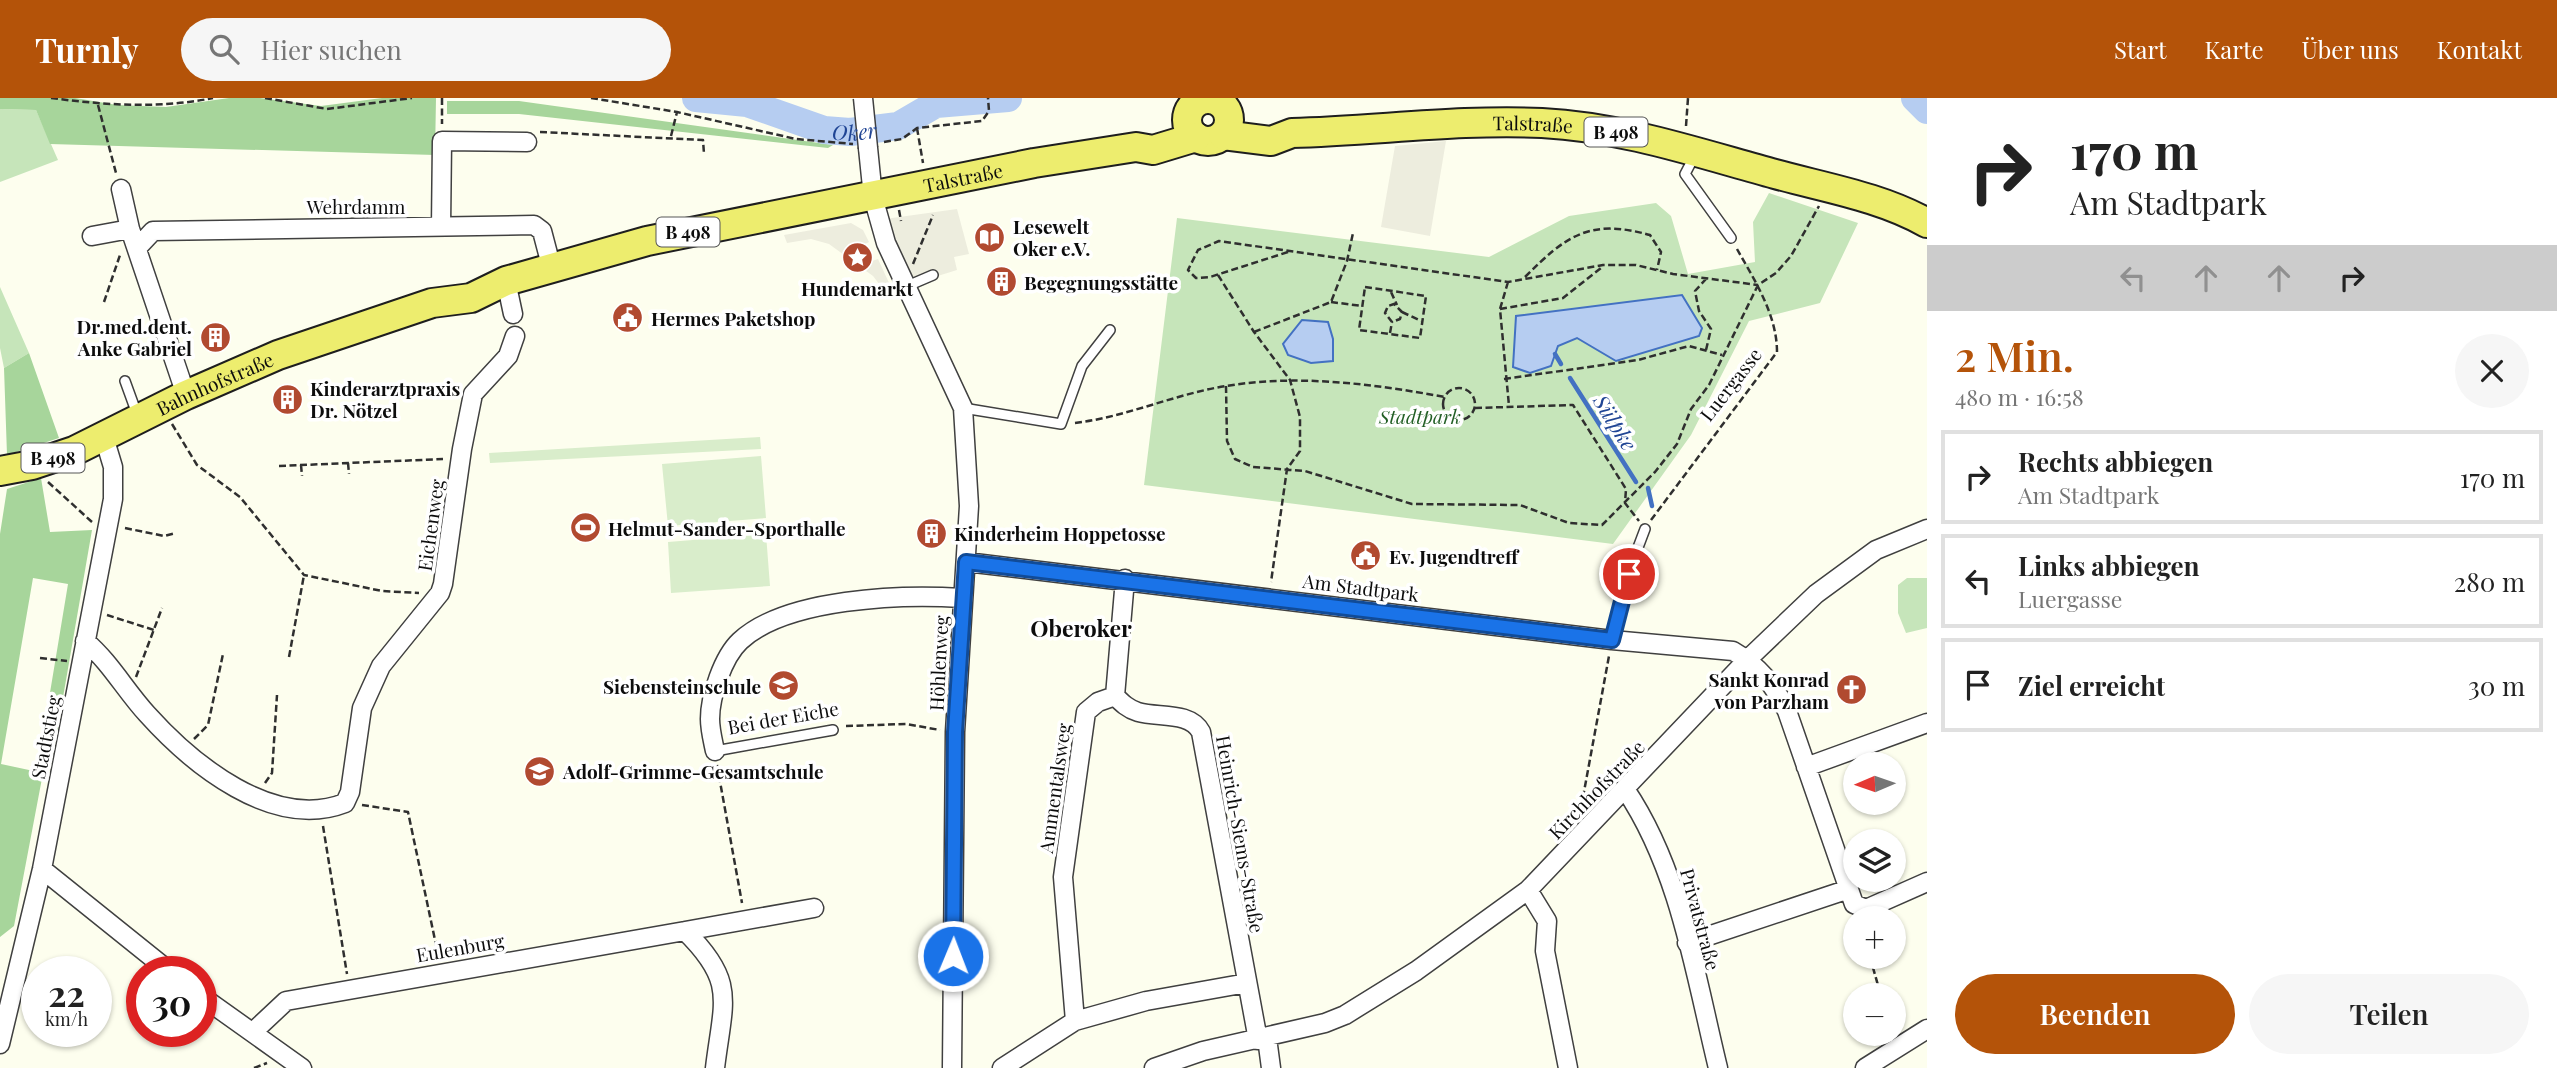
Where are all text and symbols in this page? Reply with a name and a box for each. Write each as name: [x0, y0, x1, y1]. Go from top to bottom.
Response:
search box: [181, 18, 671, 81]
text: Turnly: [35, 27, 139, 71]
icon: search: [205, 30, 243, 68]
text: Hier suchen: [261, 32, 402, 67]
text: Start: [2114, 33, 2167, 65]
text: Karte: [2205, 33, 2264, 65]
text: Über uns: [2302, 33, 2399, 65]
text: Kontakt: [2437, 33, 2522, 65]
street label: Talstraße: [1493, 109, 1574, 139]
water label: Oker: [831, 115, 879, 146]
road number: B 498: [1584, 117, 1648, 146]
text: 170 m: [2070, 117, 2198, 182]
icon: right: [1955, 126, 2046, 217]
street label: Talstraße: [921, 157, 1005, 198]
text: Am Stadtpark: [2070, 180, 2267, 223]
street label: Wehrdamm: [306, 193, 406, 219]
place label: Lesewelt Oker e.V.: [1013, 213, 1090, 261]
road number: B 498: [656, 217, 720, 246]
library icon: Lesewelt Oker e.V.: [973, 220, 1007, 254]
place icon: Hundemarkt: [840, 240, 874, 274]
icon: left: [2114, 259, 2152, 297]
icon: ahead: [2187, 259, 2225, 297]
icon: ahead: [2260, 259, 2298, 297]
icon: right: [2333, 259, 2371, 297]
building icon: Begegnungsstätte: [984, 265, 1018, 299]
place label: Begegnungsstätte: [1024, 269, 1178, 295]
place label: Hundemarkt: [801, 275, 913, 301]
public building icon: Hermes Paketshop: [611, 301, 645, 335]
place label: Hermes Paketshop: [651, 305, 815, 331]
place label: Dr.med.dent. Anke Gabriel: [76, 313, 192, 361]
building icon: Dr.med.dent. Anke Gabriel: [198, 320, 232, 354]
text: 2 Min.: [1955, 327, 2074, 383]
button: close: [2455, 334, 2529, 408]
street label: Luergasse: [1693, 342, 1767, 426]
street label: Bahnhofstraße: [152, 346, 277, 421]
place label: Kinderarztpraxis Dr. Nötzel: [310, 375, 461, 423]
text: 480 m · 16:58: [1955, 381, 2084, 412]
building icon: Kinderarztpraxis Dr. Nötzel: [270, 382, 304, 416]
water label: Sülpke: [1587, 388, 1644, 455]
park label: Stadtpark: [1378, 403, 1461, 429]
road number: B 498: [22, 444, 84, 472]
text: Rechts abbiegen: [2018, 444, 2213, 479]
icon: right: [1959, 458, 1997, 496]
text: 170 m: [2460, 460, 2525, 495]
street label: Eichenweg: [411, 477, 449, 573]
text: Am Stadtpark: [2018, 479, 2159, 510]
sports icon: Helmut-Sander-Sporthalle: [568, 511, 602, 545]
place label: Helmut-Sander-Sporthalle: [608, 515, 846, 541]
building icon: Kinderheim Hoppetosse: [914, 516, 948, 550]
place label: Kinderheim Hoppetosse: [954, 520, 1166, 546]
public building icon: Ev. Jugendtreff: [1349, 539, 1383, 573]
place label: Ev. Jugendtreff: [1389, 543, 1520, 569]
pin: [1599, 544, 1659, 604]
text: Links abbiegen: [2018, 548, 2199, 583]
icon: arrive: [1610, 555, 1648, 593]
icon: left: [1959, 562, 1997, 600]
text: 280 m: [2454, 564, 2525, 599]
street label: Am Stadtpark: [1300, 567, 1421, 607]
text: Luergasse: [2018, 583, 2122, 614]
district label: Oberoker: [1030, 612, 1132, 643]
street label: Höhlenweg: [923, 615, 953, 711]
place label: Sankt Konrad von Parzham: [1709, 666, 1830, 714]
icon: arrive: [1959, 666, 1997, 704]
text: Ziel erreicht: [2018, 668, 2165, 703]
text: 30 m: [2468, 668, 2525, 703]
school or university icon: Siebensteinschule: [767, 669, 801, 703]
place label: Siebensteinschule: [603, 673, 761, 699]
church icon: Sankt Konrad von Parzham: [1835, 673, 1869, 707]
street label: Stadtstieg: [24, 693, 66, 781]
street label: Bei der Eiche: [725, 694, 841, 740]
street label: Ammentalsweg: [1032, 721, 1076, 856]
street label: Heinrich-Siems-Straße: [1211, 733, 1271, 935]
street label: Kirchhofstraße: [1542, 734, 1650, 844]
north arrow: [1843, 752, 1906, 816]
map controls: [1843, 752, 1906, 1046]
school or university icon: Adolf-Grimme-Gesamtschule: [523, 754, 557, 788]
place label: Adolf-Grimme-Gesamtschule: [562, 758, 823, 784]
button: layers: [1843, 829, 1906, 892]
street label: Privatstraße: [1675, 865, 1727, 973]
button: +: [1843, 906, 1906, 969]
position arrow: [916, 919, 990, 993]
street label: Eulenburg: [414, 926, 506, 968]
speed limit sign: 30: [126, 956, 217, 1047]
text: 22: [48, 969, 85, 1016]
button: Beenden: [1955, 974, 2235, 1054]
button: Teilen: [2249, 974, 2529, 1054]
button: −: [1843, 983, 1906, 1046]
text: km/h: [45, 1007, 88, 1031]

